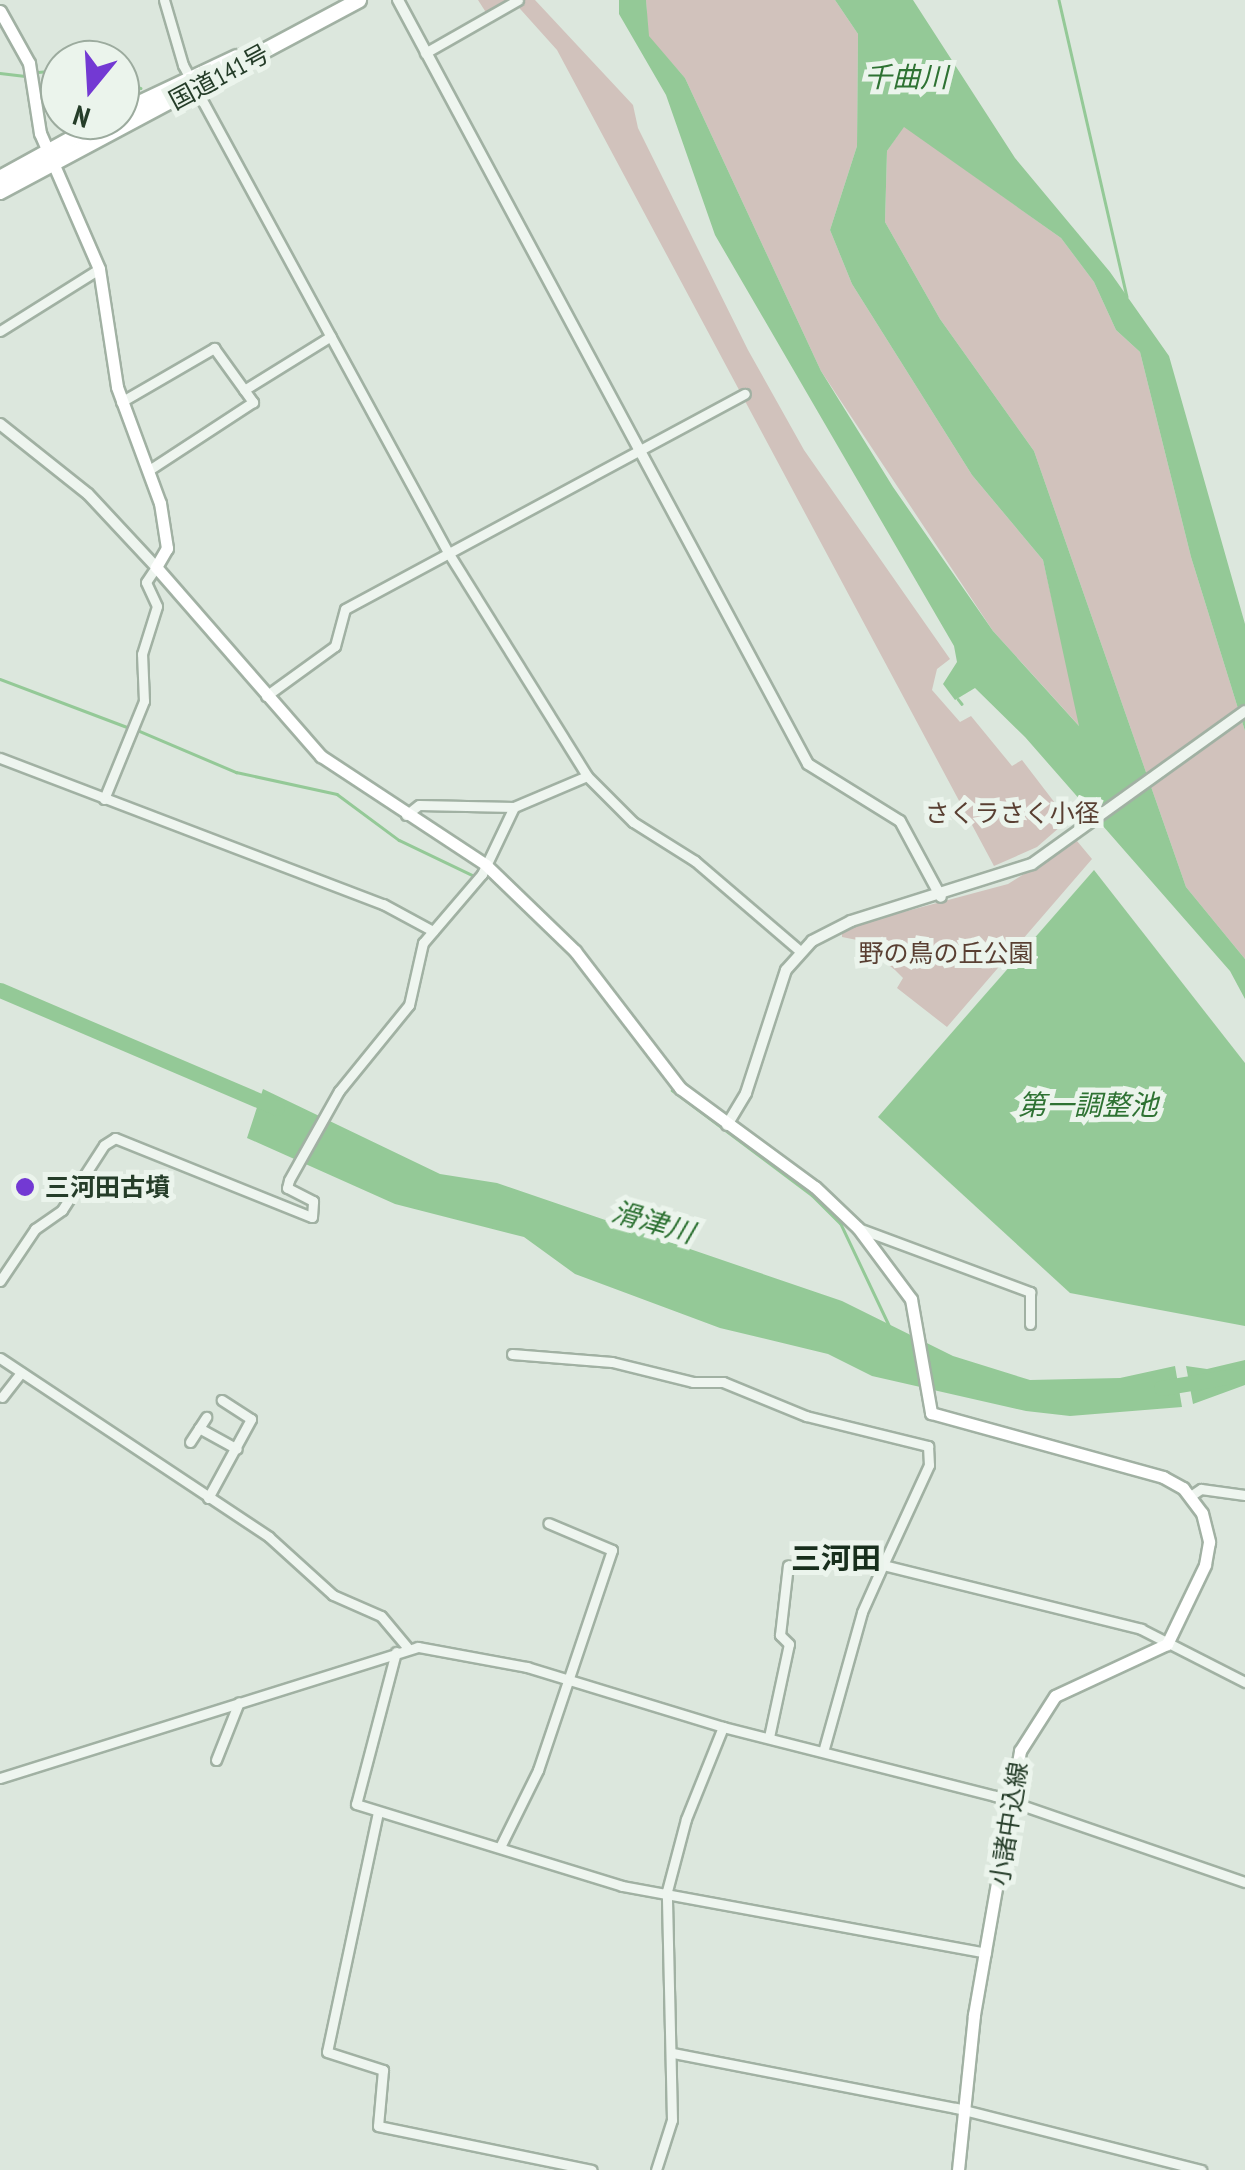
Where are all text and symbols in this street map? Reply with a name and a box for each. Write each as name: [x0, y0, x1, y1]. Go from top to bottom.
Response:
street label: 国道141号: [164, 38, 274, 116]
north arrow: [40, 40, 140, 140]
water label: 千曲川: [864, 60, 948, 94]
text: N: [68, 97, 94, 137]
park label: さくラさく小径: [925, 798, 1099, 828]
park label: 野の鳥の丘公園: [859, 938, 1033, 968]
water label: 第一調整池: [1018, 1088, 1158, 1122]
place label: 三河田古墳: [45, 1172, 170, 1202]
marker: 三河田古墳: [14, 1176, 36, 1198]
water label: 滑津川: [608, 1194, 698, 1250]
district label: 三河田: [791, 1540, 881, 1576]
street label: 小諸中込線: [984, 1760, 1034, 1888]

